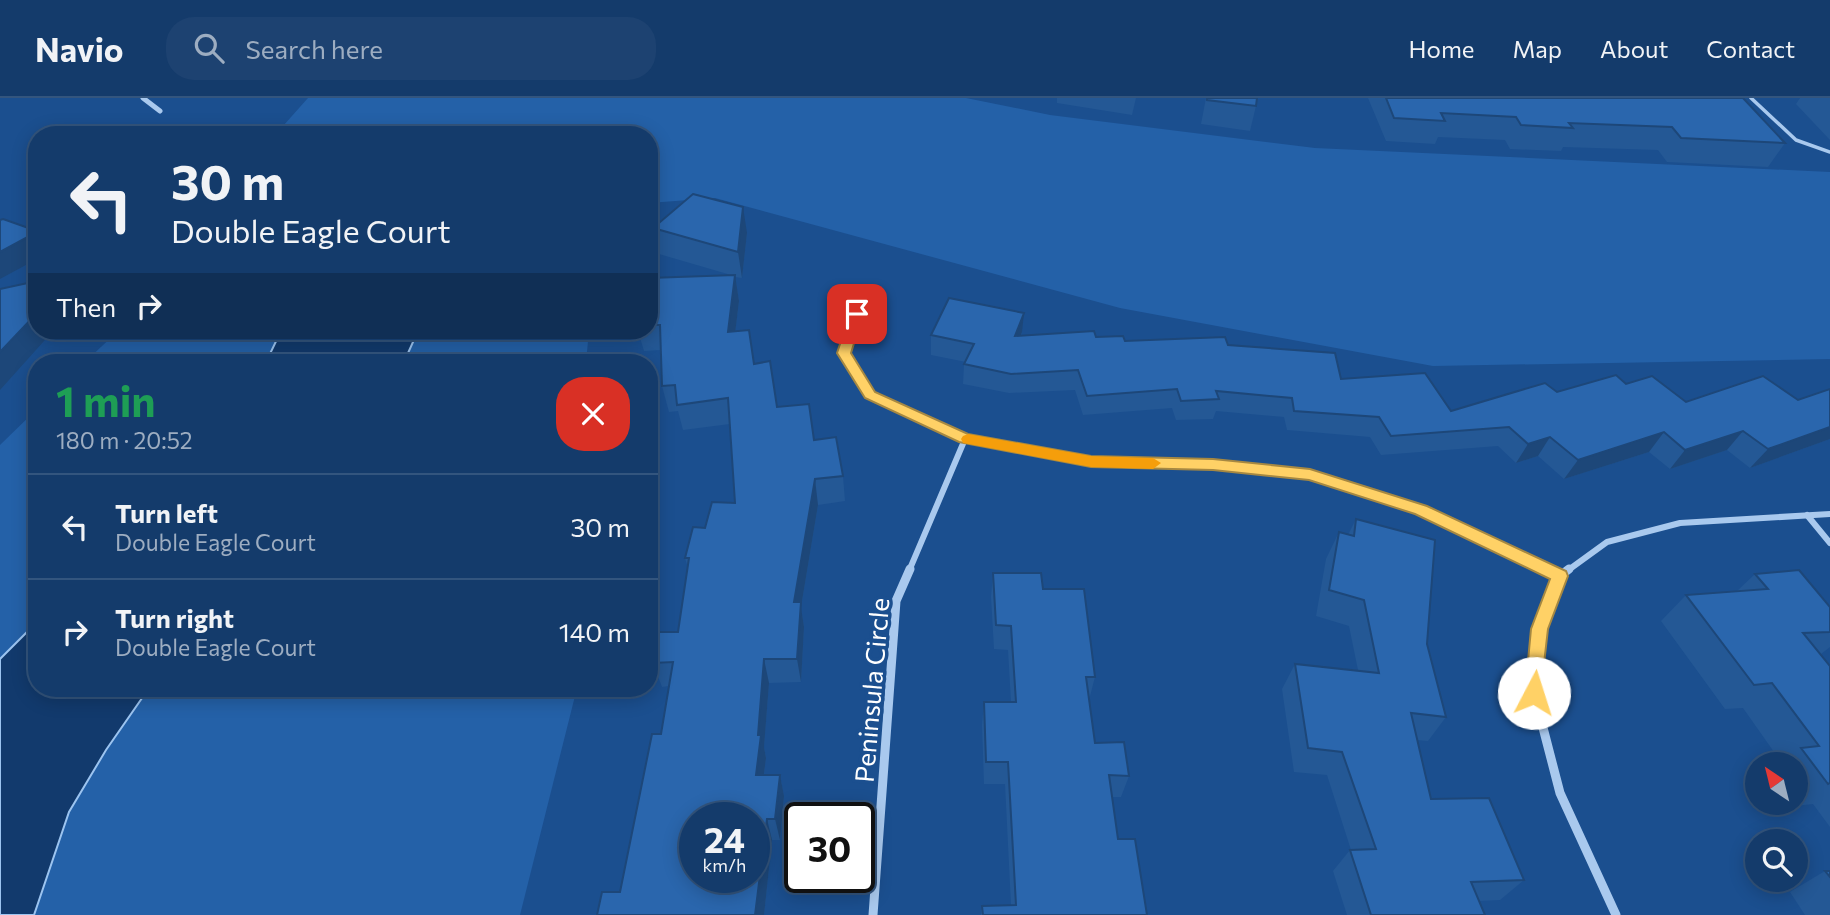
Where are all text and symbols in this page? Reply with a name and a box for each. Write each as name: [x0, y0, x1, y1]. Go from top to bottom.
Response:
search box: [166, 17, 656, 80]
text: Navio: [35, 28, 124, 69]
icon: search: [190, 29, 228, 67]
text: Search here: [246, 33, 383, 64]
text: Home: [1409, 34, 1475, 63]
text: Map: [1513, 34, 1562, 63]
text: About: [1600, 34, 1668, 63]
text: Contact: [1706, 34, 1795, 63]
text: 30 m: [171, 150, 284, 210]
icon: left: [56, 154, 147, 245]
text: Double Eagle Court: [171, 210, 451, 250]
pin: [827, 284, 887, 344]
icon: right: [130, 287, 168, 325]
text: Then: [56, 291, 116, 322]
icon: arrive: [838, 295, 876, 333]
text: 1 min: [56, 374, 156, 426]
button: close: [556, 377, 630, 451]
text: 180 m · 20:52: [56, 426, 193, 454]
text: Turn left: [115, 497, 218, 528]
icon: left: [56, 508, 94, 546]
text: 30 m: [571, 511, 630, 542]
text: Double Eagle Court: [115, 528, 316, 556]
street label: Peninsula Circle: [847, 596, 895, 784]
text: Turn right: [115, 602, 234, 633]
icon: right: [56, 613, 94, 651]
text: 140 m: [559, 616, 630, 647]
text: Double Eagle Court: [115, 633, 316, 661]
position arrow: [1497, 656, 1571, 730]
north arrow: [1745, 752, 1808, 816]
map controls: [1745, 752, 1808, 892]
speed limit sign: 30: [784, 802, 875, 893]
text: 24: [704, 817, 745, 860]
button: search: [1745, 829, 1808, 892]
text: km/h: [703, 854, 746, 876]

